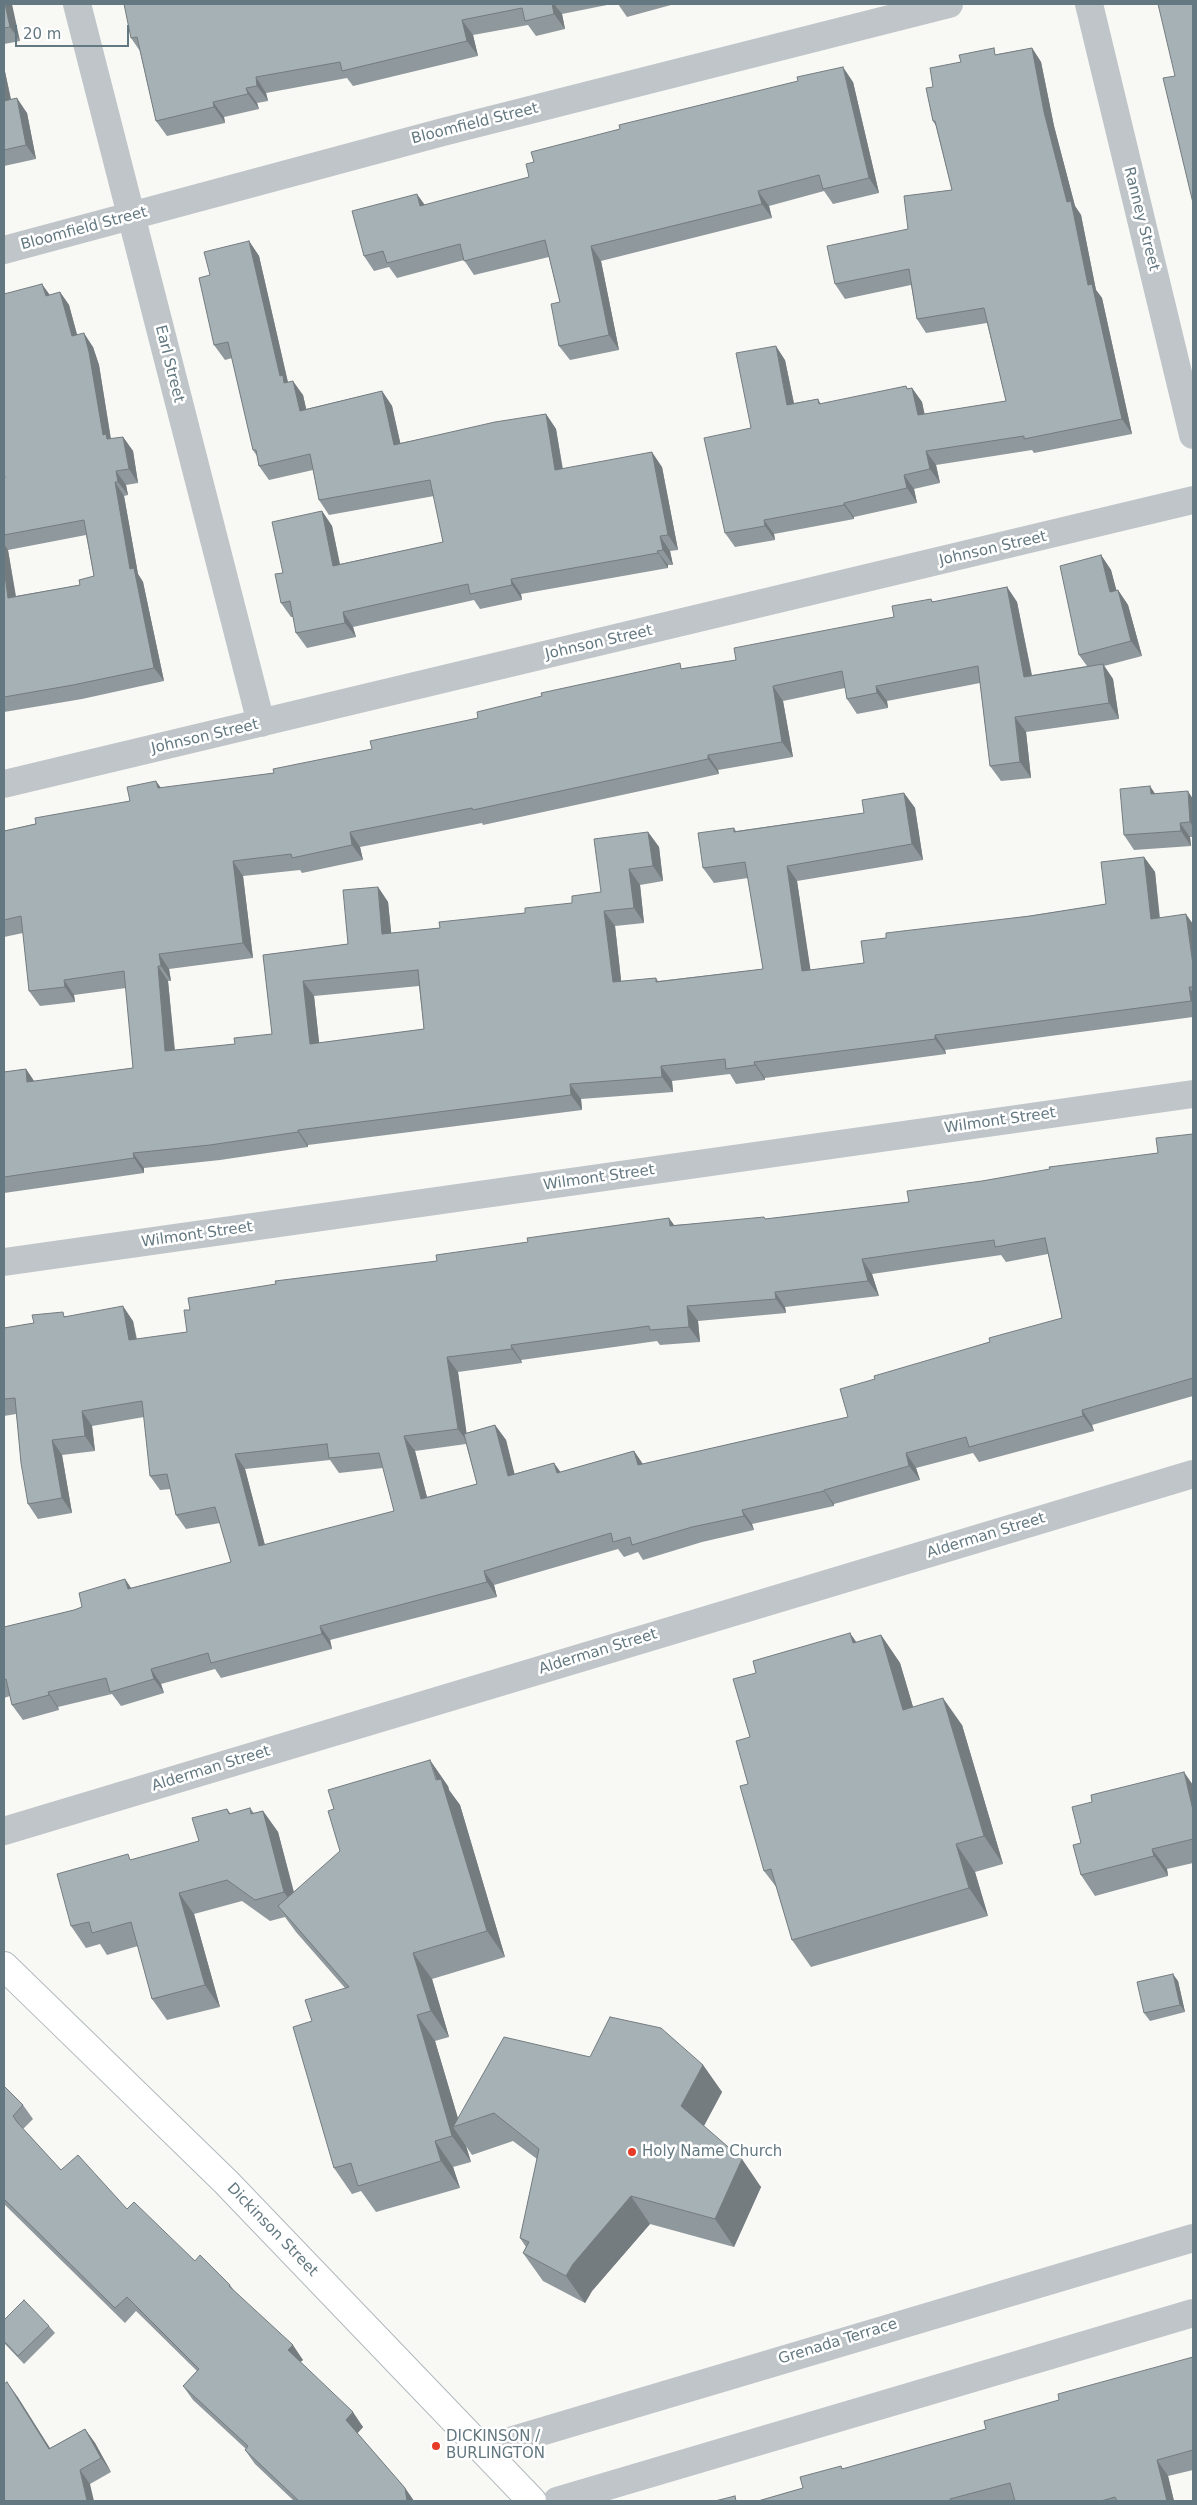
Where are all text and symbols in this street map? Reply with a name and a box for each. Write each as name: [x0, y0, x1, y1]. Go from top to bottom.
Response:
scale bar: [18, 15, 131, 47]
text: 20 m: [23, 25, 61, 43]
street label: Bloomfield Street: [410, 100, 540, 148]
street label: Ranney Street: [1119, 165, 1163, 273]
street label: Bloomfield Street: [19, 203, 149, 255]
street label: Earl Street: [151, 323, 187, 405]
street label: Johnson Street: [938, 528, 1048, 570]
street label: Johnson Street: [544, 622, 654, 664]
street label: Johnson Street: [150, 716, 260, 758]
street label: Wilmont Street: [943, 1104, 1057, 1138]
street label: Wilmont Street: [542, 1161, 656, 1195]
street label: Wilmont Street: [140, 1218, 254, 1252]
street label: Alderman Street: [925, 1509, 1047, 1563]
street label: Alderman Street: [537, 1625, 659, 1679]
street label: Alderman Street: [150, 1742, 272, 1796]
place label: Holy Name Church: [642, 2143, 782, 2161]
marker: Holy Name Church: [626, 2146, 638, 2158]
street label: Dickinson Street: [223, 2179, 321, 2281]
street label: Grenada Terrace: [776, 2315, 900, 2369]
place label: DICKINSON / BURLINGTON: [446, 2428, 545, 2463]
marker: DICKINSON / BURLINGTON: [430, 2440, 442, 2452]

